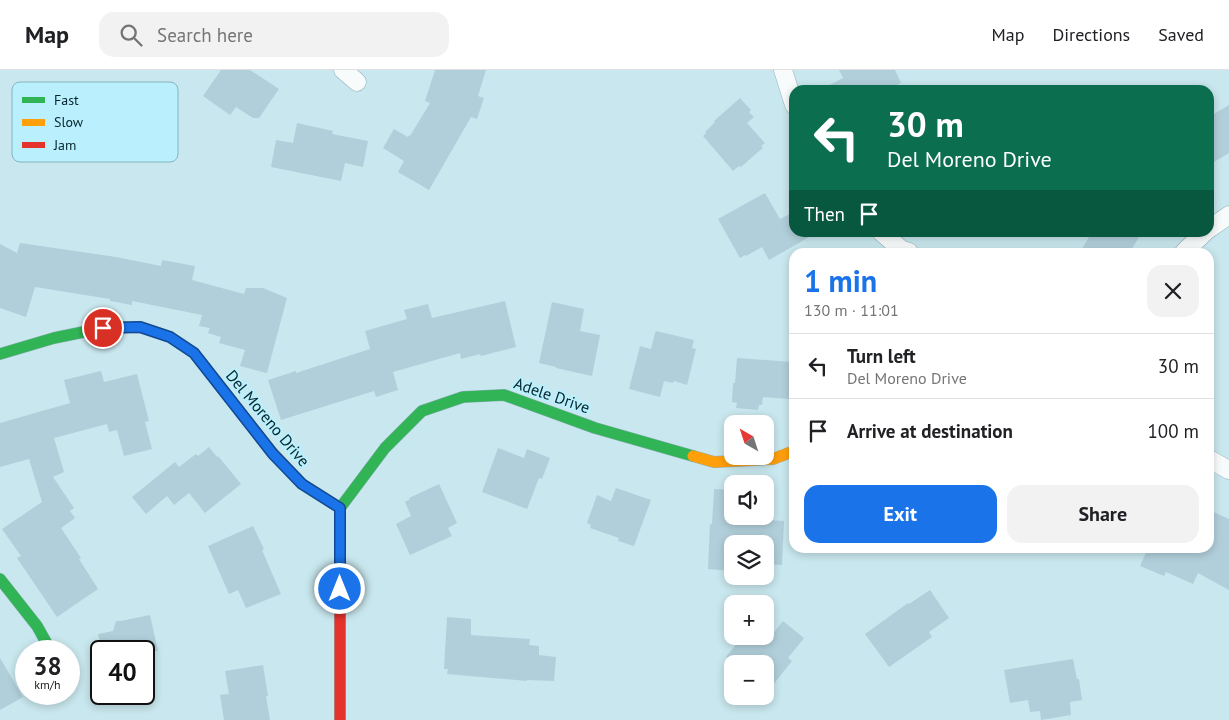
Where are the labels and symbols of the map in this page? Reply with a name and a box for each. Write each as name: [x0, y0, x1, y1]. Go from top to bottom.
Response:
legend: [12, 82, 178, 162]
text: Fast: [54, 91, 79, 109]
text: Slow: [54, 113, 84, 131]
text: Jam: [53, 136, 76, 154]
pin: [82, 307, 124, 349]
street label: Del Moreno Drive: [222, 366, 314, 470]
street label: Adele Drive: [511, 373, 593, 417]
north arrow: [724, 415, 774, 465]
position arrow: [313, 562, 365, 614]
speed limit sign: 40: [90, 640, 155, 705]

